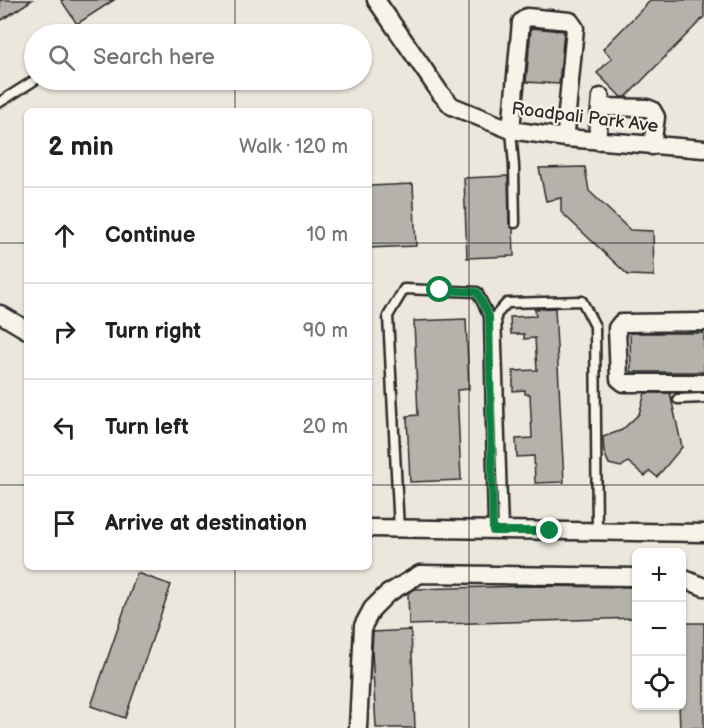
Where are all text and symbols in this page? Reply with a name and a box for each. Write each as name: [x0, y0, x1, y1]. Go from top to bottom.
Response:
search box: [24, 24, 372, 90]
icon: search: [45, 41, 78, 74]
text: Search here: [93, 44, 215, 71]
street label: Roadpali Park Ave: [510, 98, 660, 137]
text: 2 min: [48, 132, 114, 163]
text: Walk · 120 m: [239, 135, 348, 159]
icon: ahead: [48, 219, 81, 252]
text: Continue: [105, 222, 195, 249]
text: 10 m: [307, 223, 348, 247]
route start: [426, 276, 452, 302]
icon: right: [48, 315, 81, 348]
text: Turn right: [105, 318, 201, 345]
text: 90 m: [303, 319, 348, 343]
icon: left: [48, 411, 81, 444]
text: Turn left: [105, 414, 189, 441]
text: 20 m: [303, 415, 348, 439]
icon: arrive: [48, 507, 81, 540]
text: Arrive at destination: [105, 510, 307, 537]
route end: [536, 517, 562, 543]
map controls: [632, 548, 686, 710]
button: +: [632, 548, 686, 602]
button: −: [632, 602, 686, 656]
button: locate: [632, 656, 686, 710]

